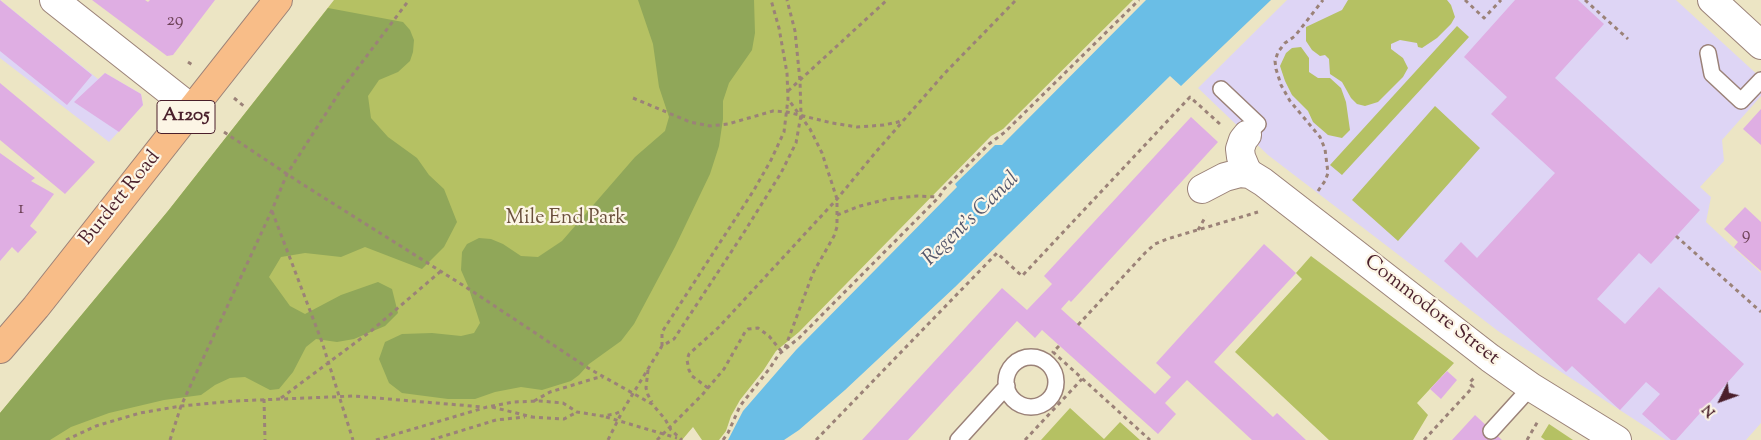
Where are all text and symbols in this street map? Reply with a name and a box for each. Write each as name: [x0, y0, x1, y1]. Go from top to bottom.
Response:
house number: 29: [166, 11, 184, 33]
road number: A1205: [157, 100, 215, 134]
street label: Burdett Road: [76, 147, 166, 251]
water label: Regent's Canal: [918, 168, 1026, 272]
house number: 1: [18, 199, 24, 221]
park label: Mile End Park: [506, 208, 626, 232]
house number: 9: [1742, 225, 1750, 247]
street label: Commodore Street: [1359, 251, 1503, 371]
north arrow: [1696, 375, 1746, 425]
text: N: [1699, 399, 1721, 421]

